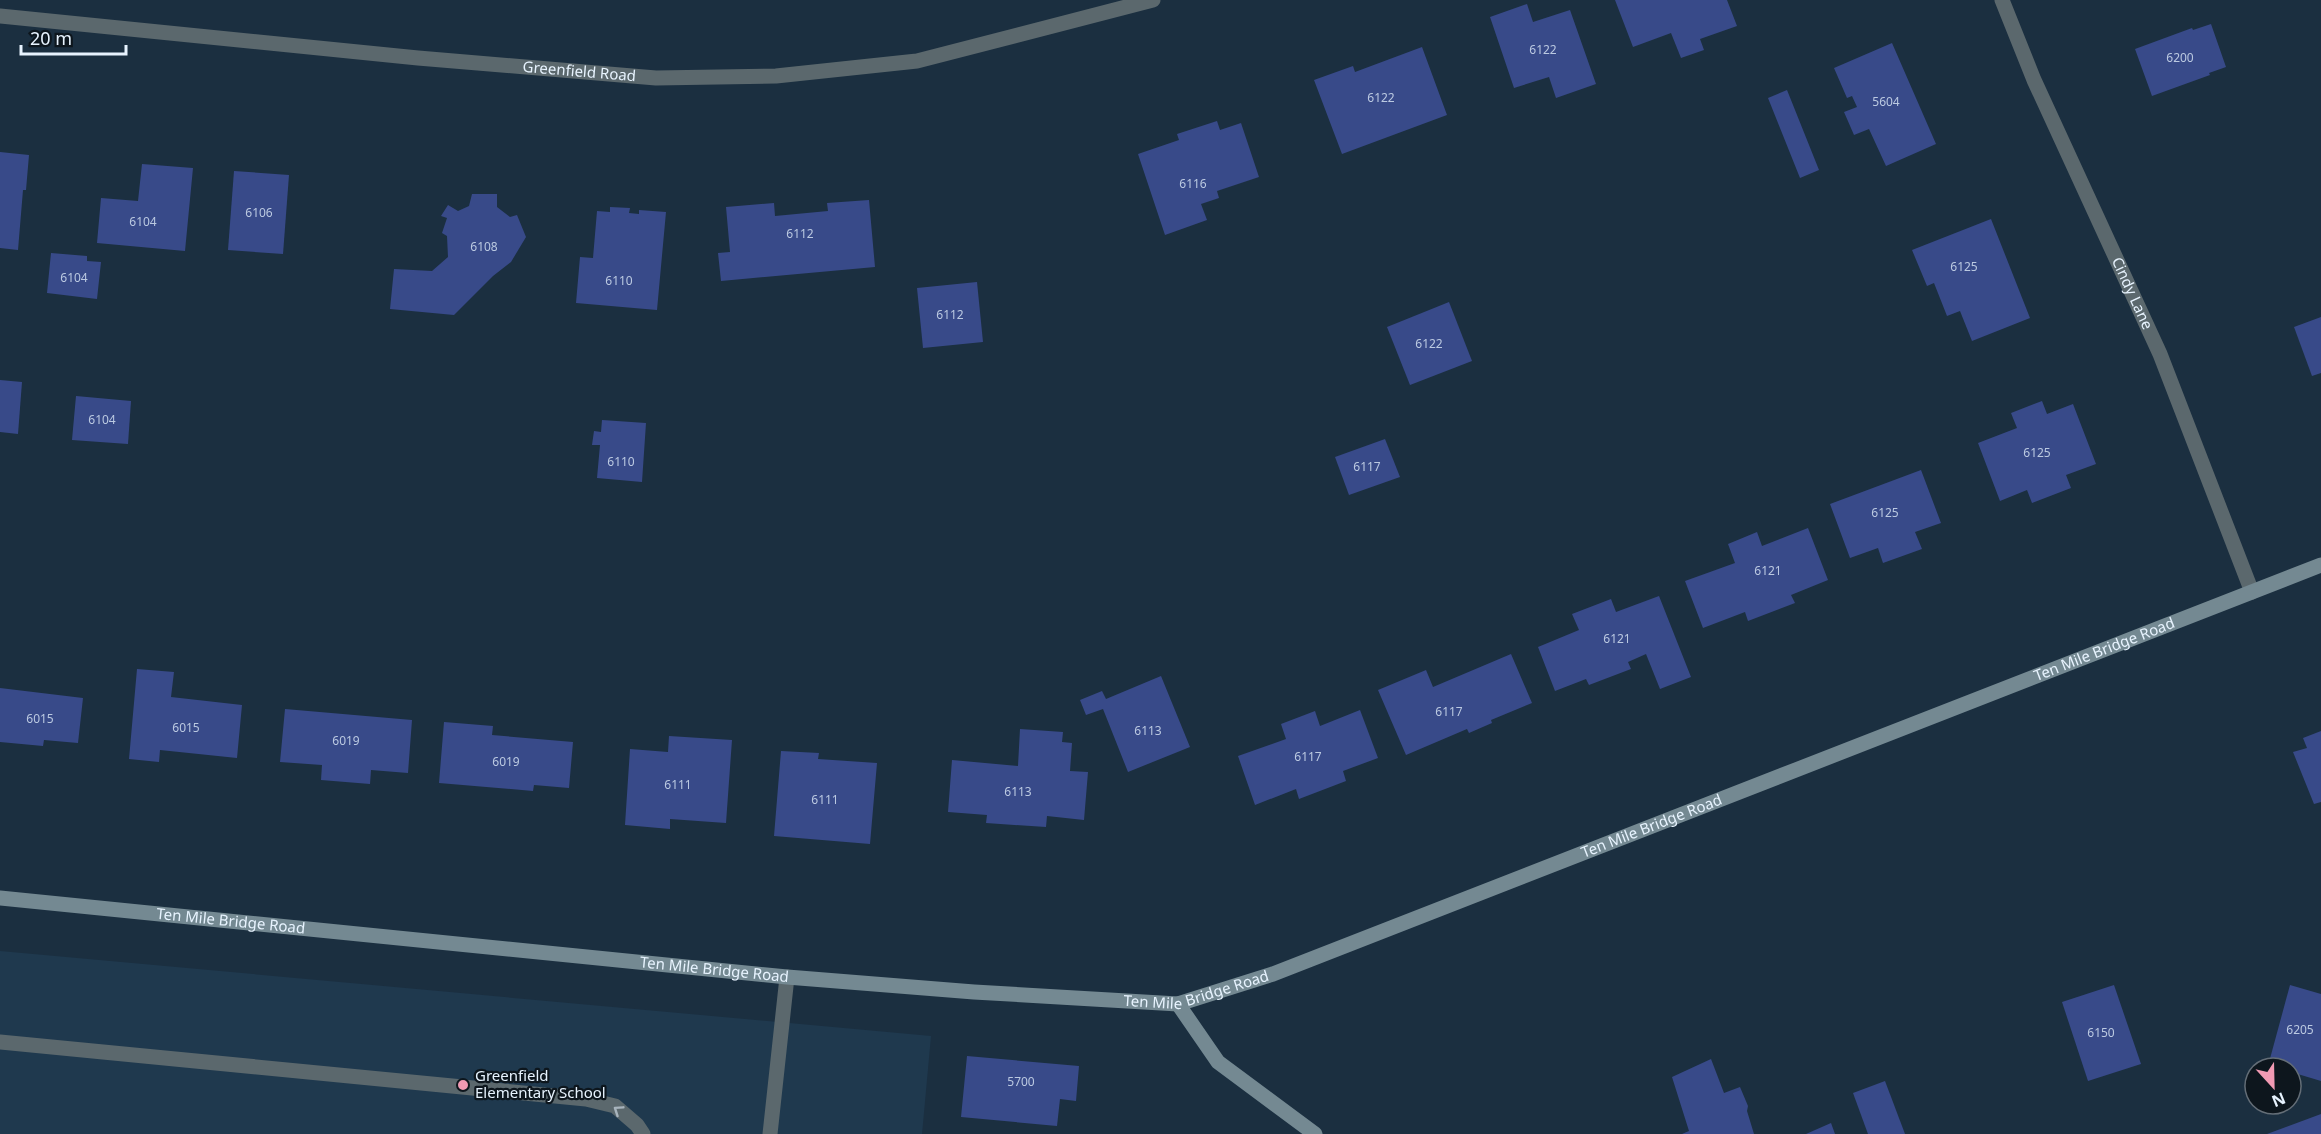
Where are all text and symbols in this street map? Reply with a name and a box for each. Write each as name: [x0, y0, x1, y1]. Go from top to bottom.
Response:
scale bar: [21, 18, 126, 56]
text: 20 m: [30, 26, 72, 50]
house number: 6122: [1529, 41, 1557, 58]
house number: 6200: [2166, 49, 2194, 66]
street label: Greenfield Road: [522, 56, 637, 85]
house number: 6122: [1367, 89, 1395, 106]
house number: 5604: [1872, 93, 1900, 110]
house number: 6116: [1179, 175, 1207, 192]
house number: 6106: [245, 204, 273, 221]
house number: 6104: [129, 213, 157, 230]
house number: 6112: [786, 225, 814, 242]
house number: 6108: [470, 238, 498, 255]
street label: Cindy Lane: [2108, 254, 2158, 332]
house number: 6125: [1950, 258, 1978, 275]
house number: 6104: [60, 269, 88, 286]
house number: 6110: [605, 272, 633, 289]
house number: 6112: [936, 306, 964, 323]
house number: 6122: [1415, 335, 1443, 352]
house number: 6104: [88, 411, 116, 428]
house number: 6125: [2023, 444, 2051, 461]
house number: 6110: [607, 453, 635, 470]
house number: 6117: [1353, 458, 1381, 475]
house number: 6125: [1871, 504, 1899, 521]
house number: 6121: [1754, 562, 1782, 579]
street label: Ten Mile Bridge Road: [2031, 612, 2177, 685]
house number: 6121: [1603, 630, 1631, 647]
house number: 6117: [1435, 703, 1463, 720]
house number: 6015: [26, 710, 54, 727]
house number: 6015: [172, 719, 200, 736]
house number: 6113: [1134, 722, 1162, 739]
house number: 6019: [332, 732, 360, 749]
house number: 6117: [1294, 748, 1322, 765]
house number: 6019: [492, 753, 520, 770]
house number: 6111: [664, 776, 692, 793]
house number: 6113: [1004, 783, 1032, 800]
street label: Ten Mile Bridge Road: [1578, 789, 1725, 862]
house number: 6111: [811, 791, 839, 808]
street label: Ten Mile Bridge Road: [156, 903, 306, 938]
street label: Ten Mile Bridge Road: [639, 951, 790, 986]
street label: Ten Mile Bridge Road: [1123, 965, 1271, 1013]
house number: 6205: [2286, 1021, 2314, 1038]
house number: 6150: [2087, 1024, 2115, 1041]
north arrow: [2243, 1056, 2303, 1116]
place label: Greenfield Elementary School: [475, 1065, 606, 1102]
house number: 5700: [1007, 1073, 1035, 1090]
marker: Greenfield Elementary School: [456, 1078, 470, 1092]
text: N: [2268, 1087, 2289, 1113]
one-way arrow: [613, 1107, 624, 1118]

